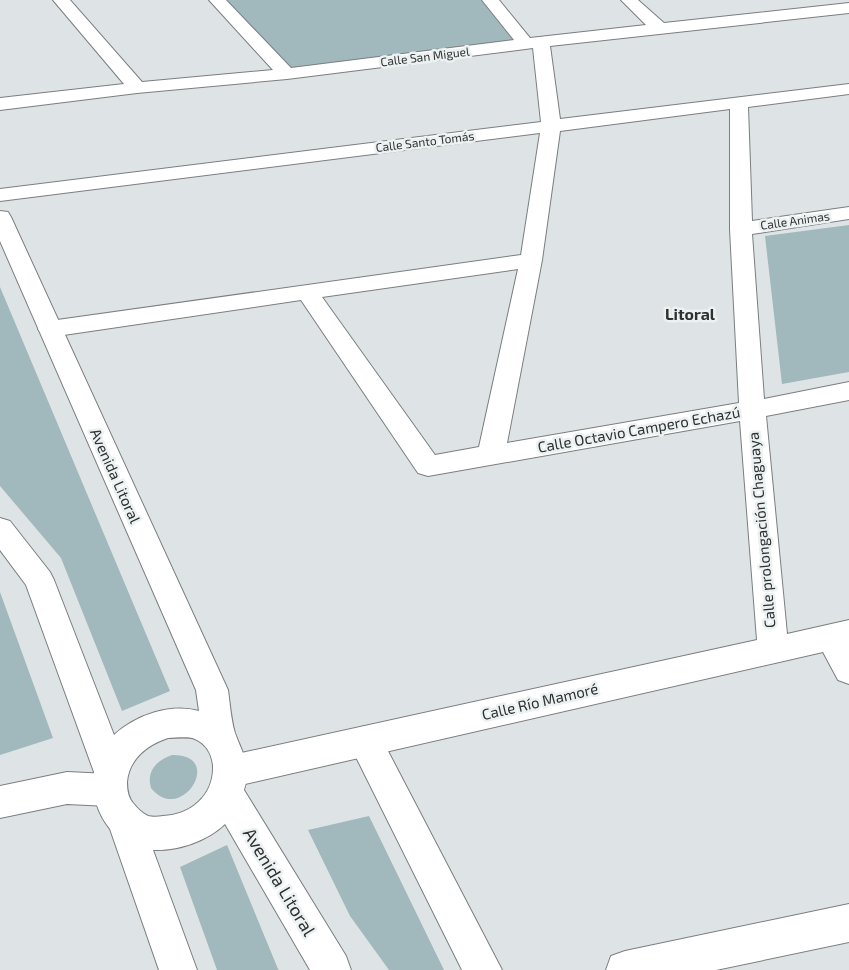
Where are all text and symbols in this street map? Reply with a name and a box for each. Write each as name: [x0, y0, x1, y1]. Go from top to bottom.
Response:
street label: Calle San Miguel: [380, 44, 471, 68]
street label: Calle Santo Tomás: [375, 128, 475, 154]
street label: Calle Animas: [759, 208, 830, 232]
district label: Litoral: [665, 304, 716, 323]
street label: Calle Octavio Campero Echazú: [536, 402, 741, 456]
street label: Avenida Litoral: [87, 425, 145, 526]
street label: Calle prolongación Chaguaya: [743, 431, 779, 629]
street label: Calle Río Mamoré: [480, 679, 600, 723]
street label: Avenida Litoral: [239, 823, 321, 940]

